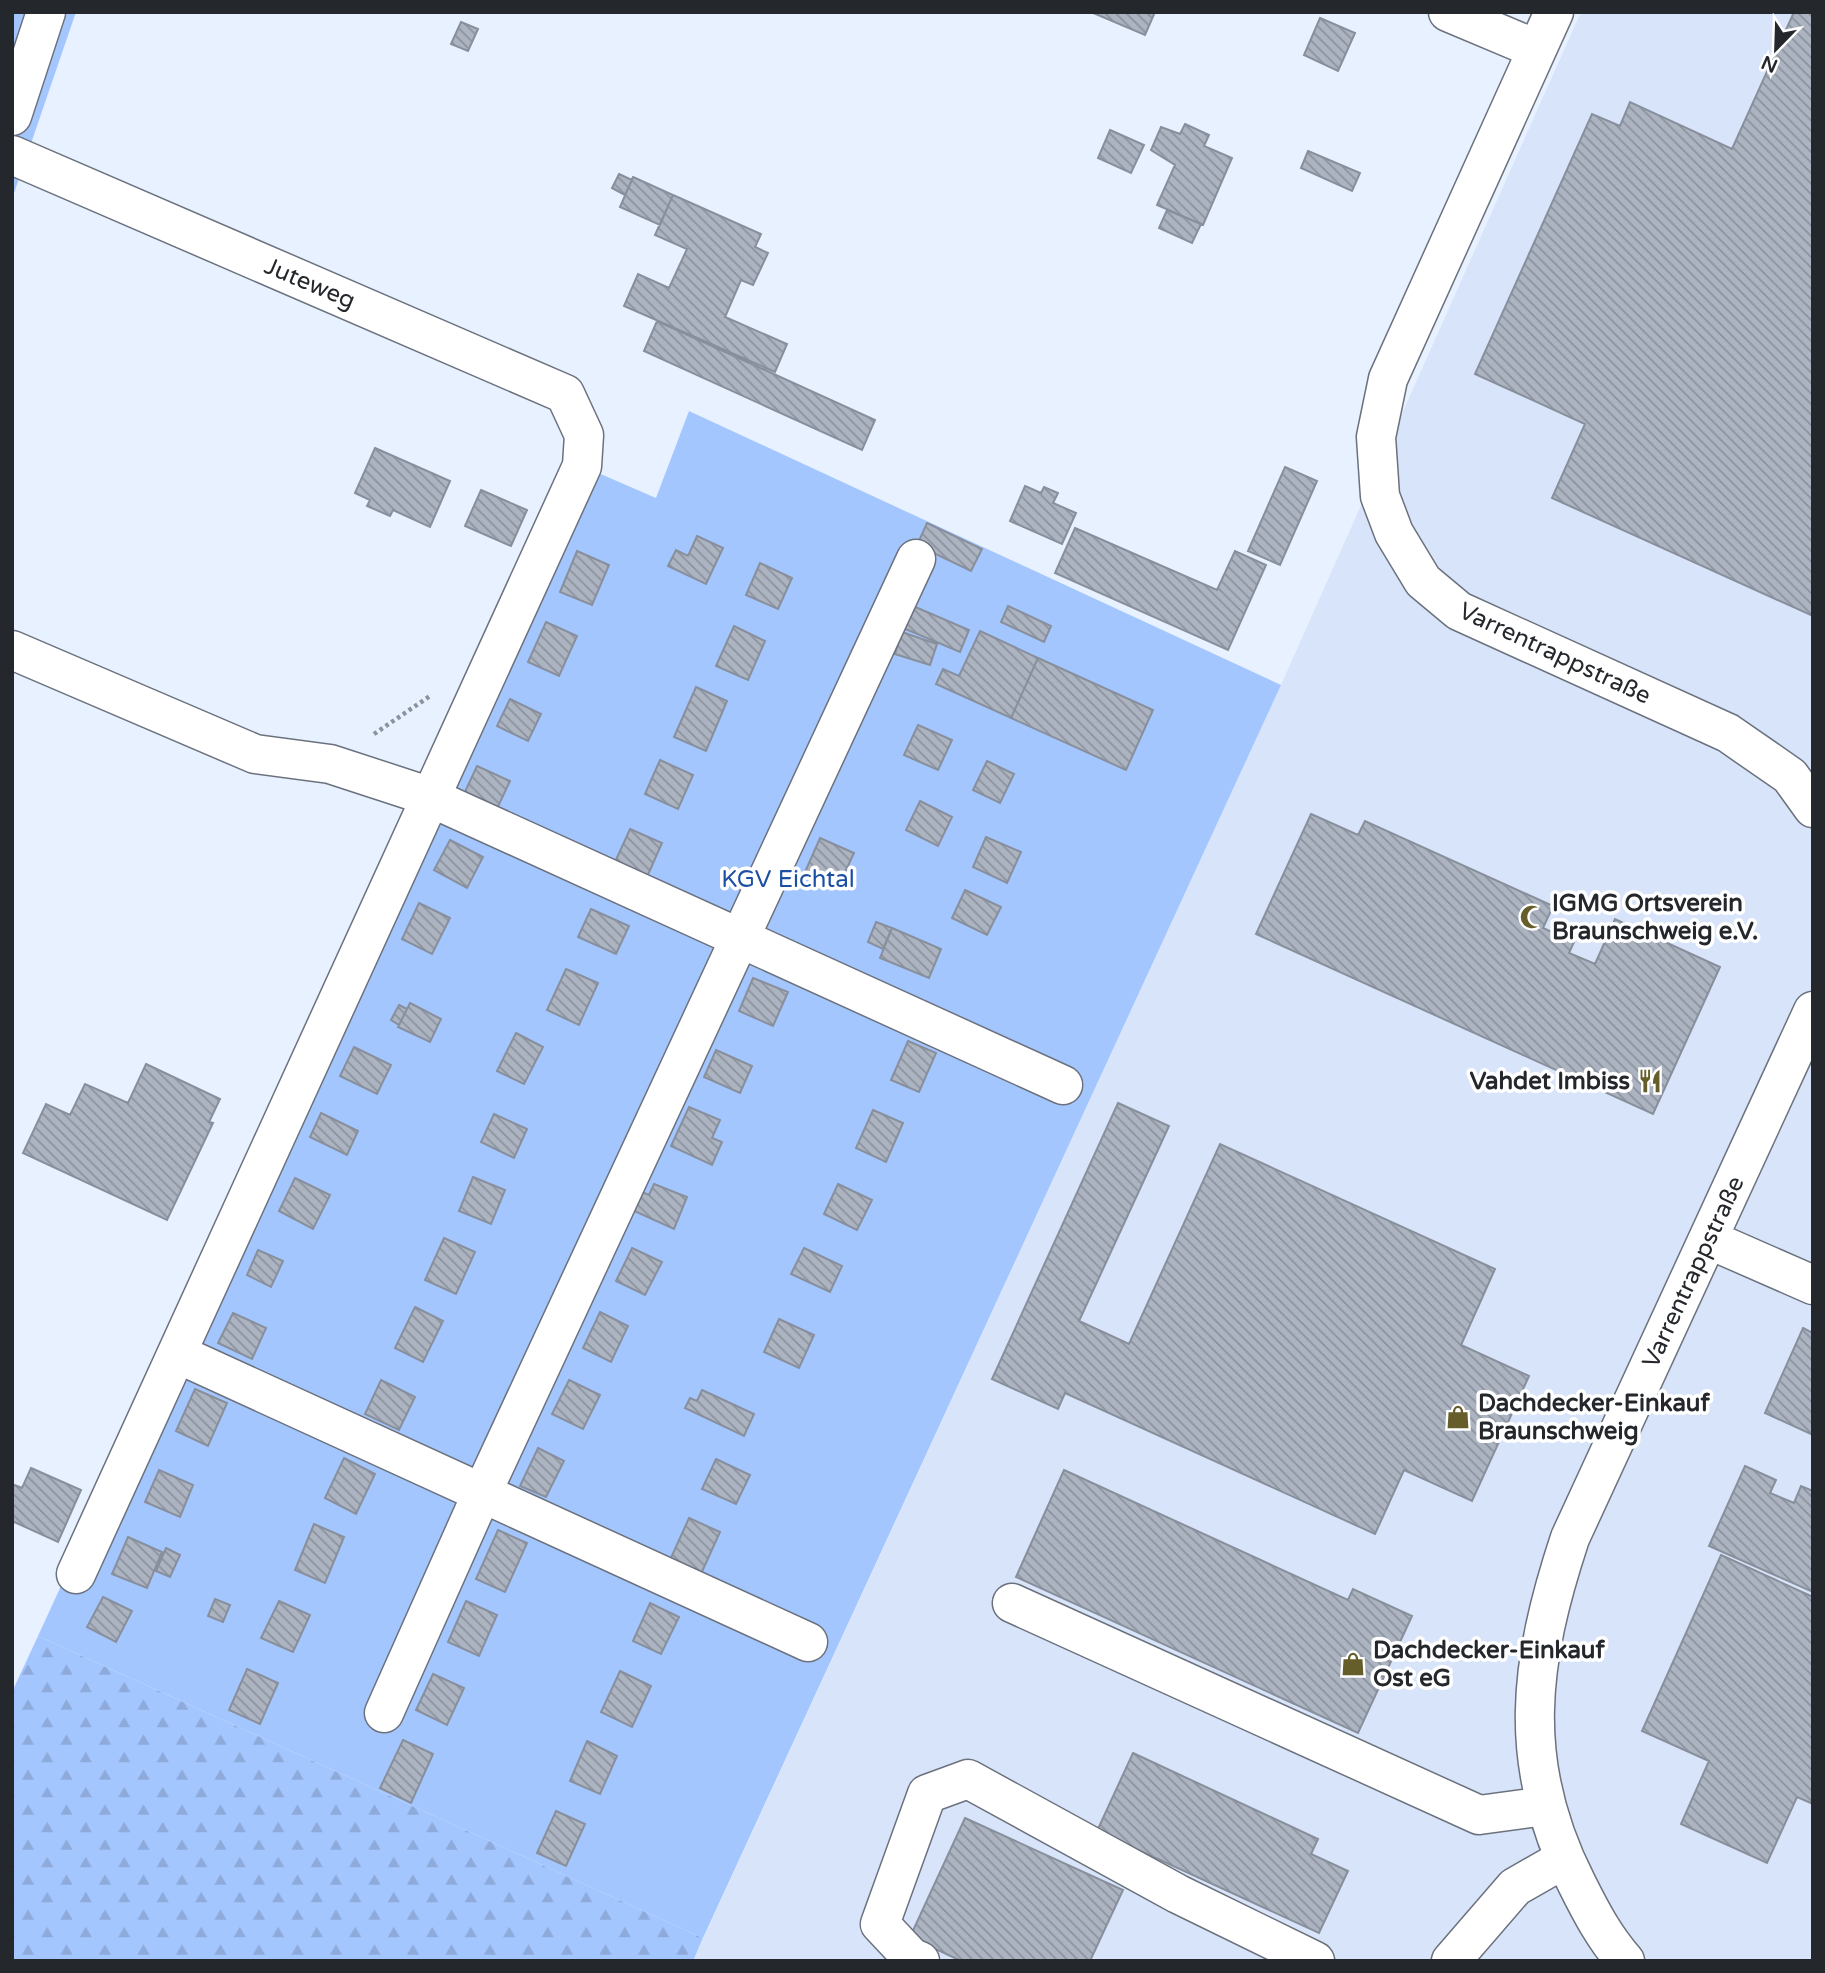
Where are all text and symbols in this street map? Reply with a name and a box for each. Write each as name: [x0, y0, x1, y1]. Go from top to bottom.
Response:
north arrow: [1741, 14, 1811, 84]
text: N: [1758, 51, 1781, 77]
street label: Juteweg: [260, 251, 360, 316]
street label: Varrentrappstraße: [1454, 596, 1655, 711]
park label: KGV Eichtal: [721, 865, 855, 894]
place label: IGMG Ortsverein Braunschweig e.V.: [1552, 889, 1758, 946]
mosque icon: IGMG Ortsverein Braunschweig e.V.: [1518, 903, 1546, 931]
place label: Vahdet Imbiss: [1470, 1067, 1630, 1096]
restaurant icon: Vahdet Imbiss: [1636, 1067, 1664, 1095]
street label: Varrentrappstraße: [1636, 1172, 1751, 1373]
place label: Dachdecker-Einkauf Braunschweig: [1478, 1389, 1710, 1446]
shop icon: Dachdecker-Einkauf Braunschweig: [1444, 1403, 1472, 1431]
place label: Dachdecker-Einkauf Ost eG: [1373, 1636, 1605, 1693]
shop icon: Dachdecker-Einkauf Ost eG: [1339, 1650, 1367, 1678]

